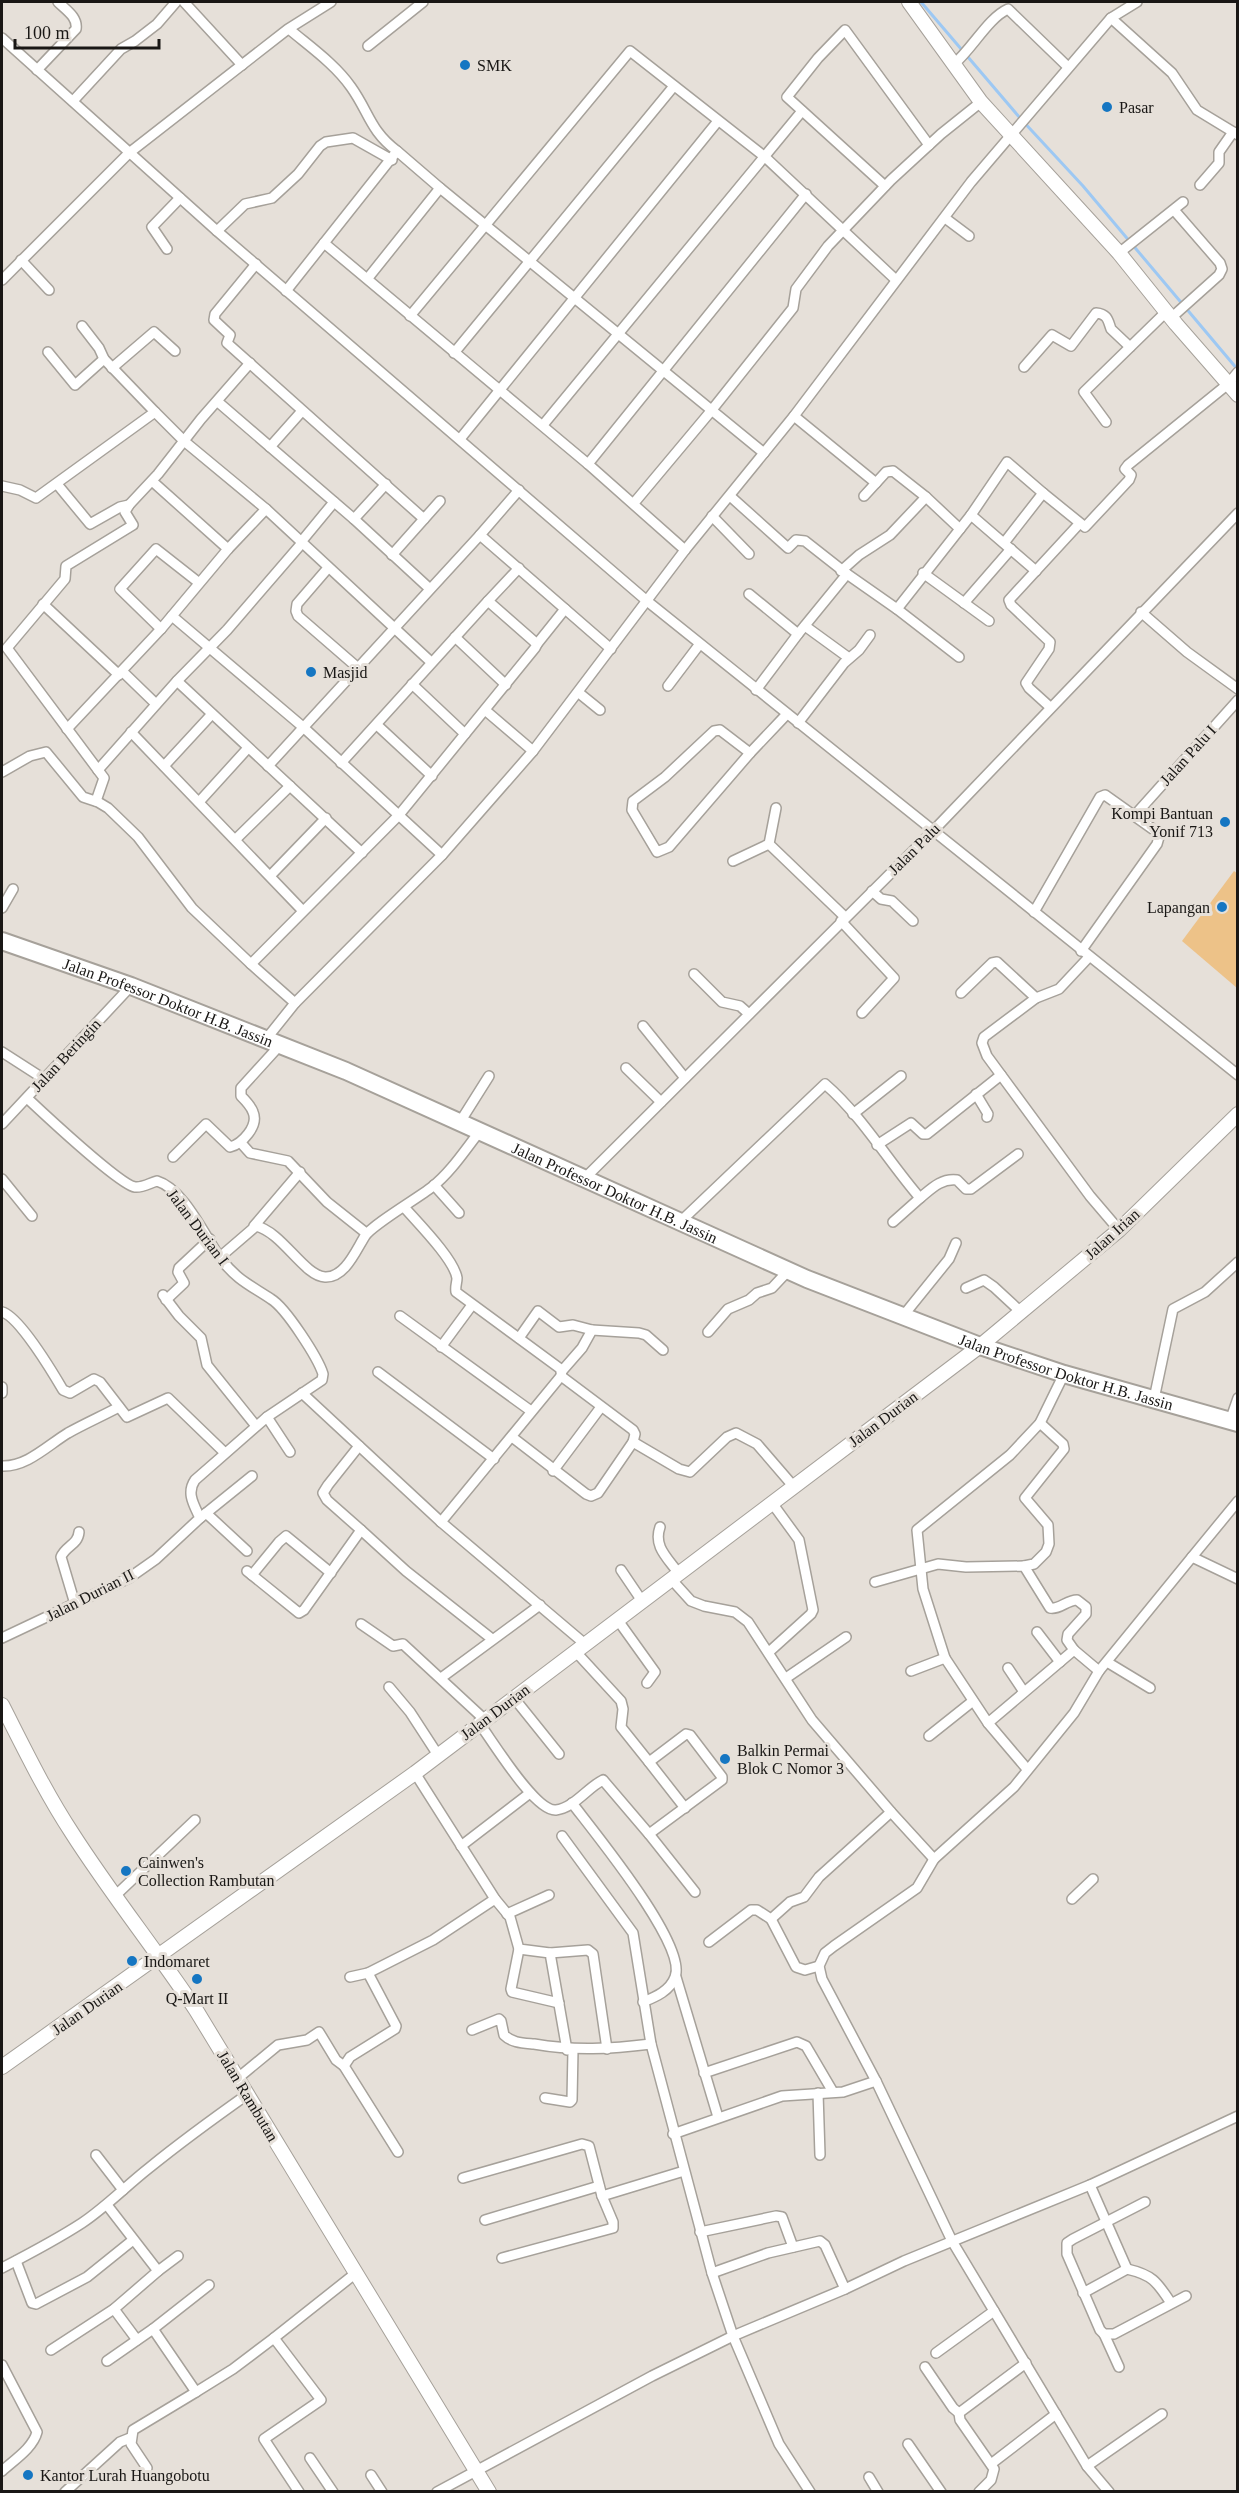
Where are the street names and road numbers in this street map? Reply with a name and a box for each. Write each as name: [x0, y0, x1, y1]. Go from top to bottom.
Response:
street label: Jalan Palu I: [1157, 722, 1219, 788]
street label: Jalan Palu: [885, 820, 943, 878]
street label: Jalan Professor Doktor H.B. Jassin: [61, 955, 275, 1050]
street label: Jalan Beringin: [28, 1015, 105, 1095]
street label: Jalan Professor Doktor H.B. Jassin: [510, 1139, 720, 1246]
street label: Jalan Durian I: [164, 1186, 232, 1268]
street label: Jalan Irian: [1081, 1205, 1143, 1263]
street label: Jalan Professor Doktor H.B. Jassin: [957, 1330, 1175, 1413]
street label: Jalan Durian: [845, 1388, 921, 1450]
street label: Jalan Durian II: [43, 1566, 137, 1624]
street label: Jalan Durian: [457, 1681, 533, 1743]
street label: Jalan Durian: [49, 1978, 125, 2038]
street label: Jalan Rambutan: [214, 2048, 282, 2144]

